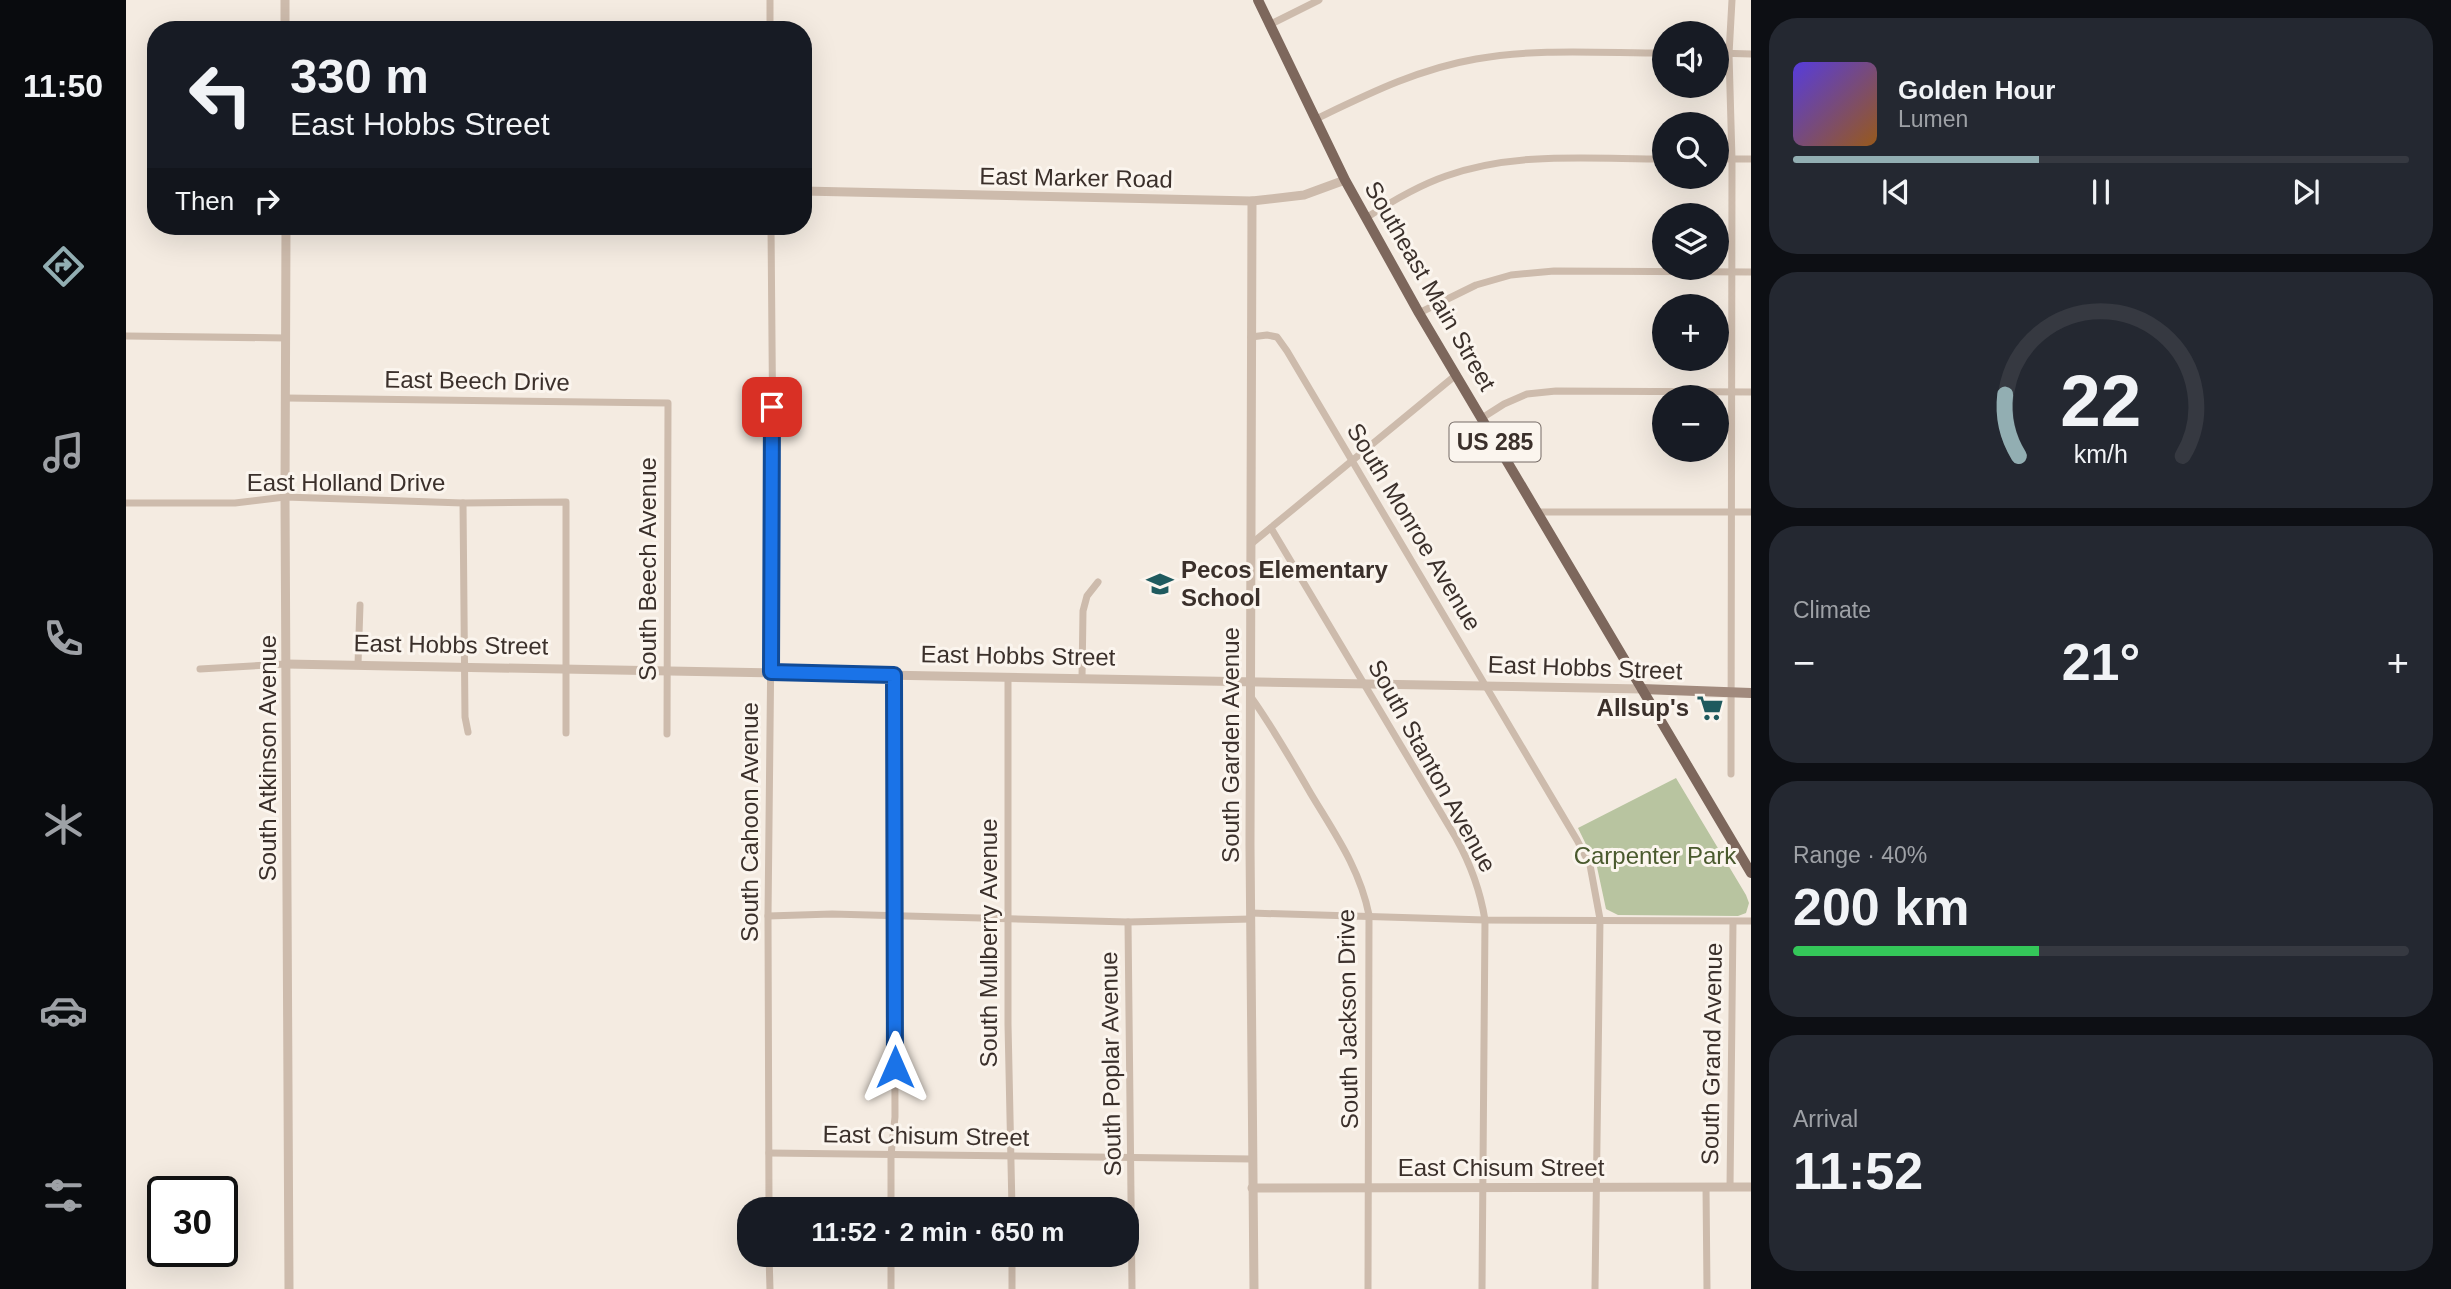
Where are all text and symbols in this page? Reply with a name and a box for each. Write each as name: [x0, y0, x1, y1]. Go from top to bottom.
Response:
map controls: [1652, 21, 1729, 462]
button: sound: [1652, 21, 1729, 98]
icon: left: [175, 49, 266, 140]
text: 330 m: [290, 49, 429, 103]
text: 11:50: [23, 68, 103, 104]
text: Golden Hour: [1898, 75, 2055, 105]
text: East Hobbs Street: [290, 106, 550, 142]
text: Lumen: [1898, 106, 1968, 132]
button: search: [1652, 112, 1729, 189]
street label: East Marker Road: [979, 162, 1173, 193]
icon: previous: [1877, 173, 1915, 211]
icon: pause: [2082, 173, 2120, 211]
icon: next: [2287, 173, 2325, 211]
street label: Southeast Main Street: [1359, 176, 1502, 396]
icon: right: [248, 182, 286, 220]
text: Then: [175, 186, 234, 216]
button: layers: [1652, 203, 1729, 280]
icon: directions: [39, 242, 88, 291]
button: +: [1652, 294, 1729, 371]
text: 22: [2061, 361, 2141, 442]
street label: East Beech Drive: [384, 365, 570, 396]
pin: [742, 377, 802, 437]
button: −: [1652, 385, 1729, 462]
icon: arrive: [753, 388, 791, 426]
street label: South Monroe Avenue: [1342, 418, 1487, 635]
road number: US 285: [1450, 422, 1540, 462]
icon: music: [39, 428, 88, 477]
text: km/h: [2074, 440, 2128, 468]
street label: South Beech Avenue: [634, 457, 661, 681]
street label: East Holland Drive: [247, 469, 445, 496]
place label: Pecos Elementary School: [1181, 556, 1388, 611]
school or university icon: Pecos Elementary School: [1145, 569, 1175, 599]
text: Climate: [1793, 597, 1871, 623]
icon: phone: [39, 614, 88, 663]
street label: South Garden Avenue: [1217, 627, 1244, 863]
street label: East Hobbs Street: [353, 629, 549, 660]
text: 21°: [2062, 633, 2140, 691]
street label: South Atkinson Avenue: [254, 635, 281, 881]
street label: East Hobbs Street: [920, 640, 1116, 671]
text: −: [1793, 642, 1815, 684]
text: +: [2387, 642, 2409, 684]
street label: East Hobbs Street: [1487, 651, 1683, 684]
street label: South Stanton Avenue: [1363, 655, 1502, 877]
supermarket icon: Allsup's: [1695, 693, 1725, 723]
place label: Allsup's: [1597, 694, 1689, 721]
street label: South Cahoon Avenue: [736, 702, 763, 942]
icon: climate: [39, 800, 88, 849]
street label: South Mulberry Avenue: [975, 818, 1002, 1068]
park label: Carpenter Park: [1574, 842, 1737, 869]
text: Range · 40%: [1793, 842, 1927, 868]
text: 200 km: [1793, 878, 1969, 936]
street label: South Jackson Drive: [1332, 909, 1363, 1129]
street label: South Grand Avenue: [1696, 943, 1727, 1165]
street label: South Poplar Avenue: [1095, 951, 1126, 1177]
icon: car: [39, 986, 88, 1035]
position arrow: [858, 1030, 932, 1104]
text: Arrival: [1793, 1106, 1858, 1132]
street label: East Chisum Street: [822, 1120, 1030, 1151]
text: 11:52: [1793, 1142, 1923, 1200]
street label: East Chisum Street: [1398, 1154, 1605, 1181]
icon: filters: [39, 1171, 88, 1220]
speed limit sign: 30: [147, 1176, 238, 1267]
text: 11:52 · 2 min · 650 m: [812, 1217, 1064, 1247]

